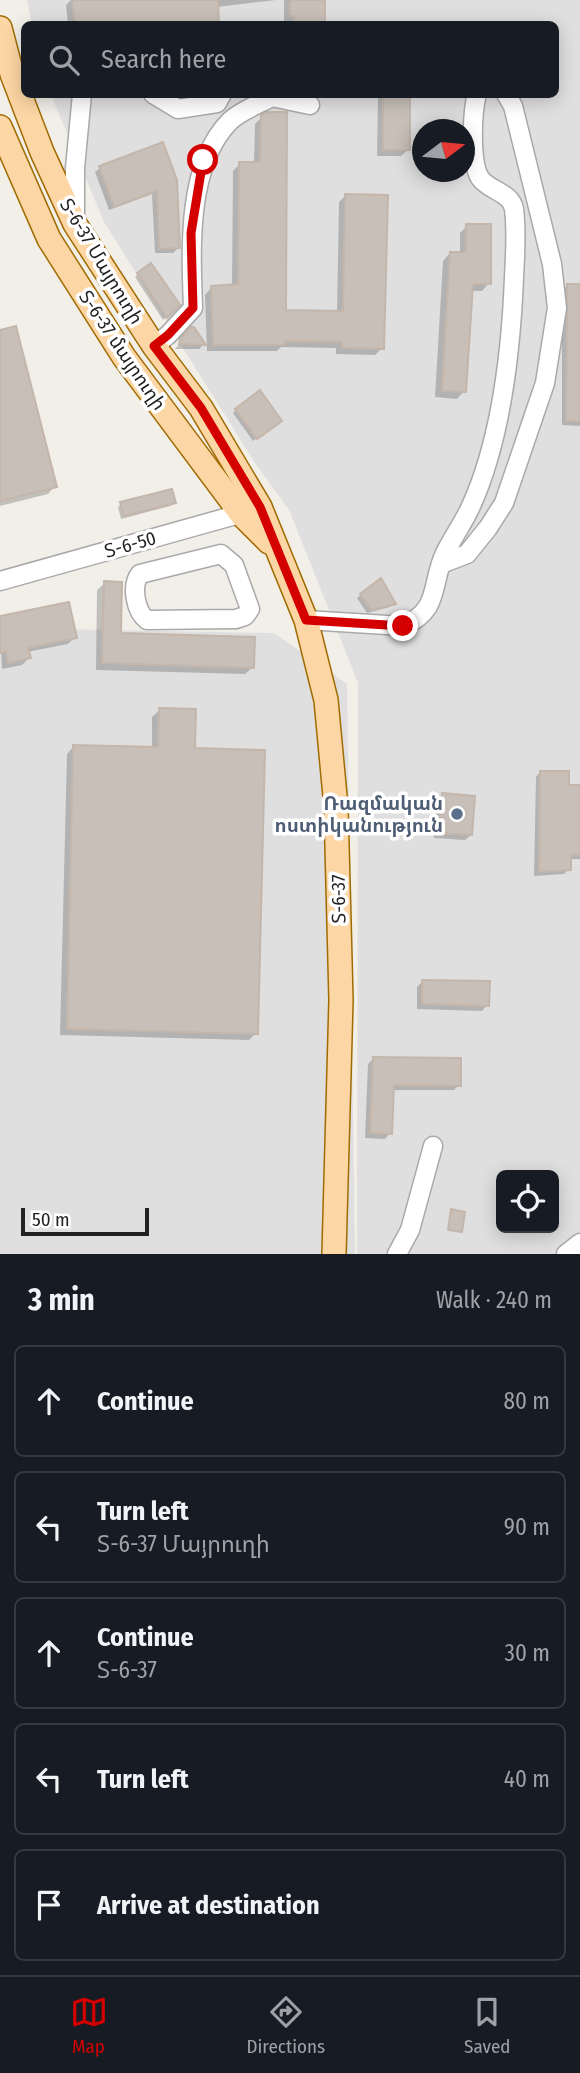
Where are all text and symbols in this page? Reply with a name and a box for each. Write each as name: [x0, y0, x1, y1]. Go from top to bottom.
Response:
search box: [21, 21, 559, 98]
icon: search: [45, 41, 83, 79]
text: Search here: [101, 44, 226, 75]
north arrow: [412, 119, 475, 182]
route start: [187, 144, 218, 175]
street label: Տ-6-37 Մայրուղի: [55, 194, 148, 328]
street label: Տ-6-37 մայրուղի: [74, 286, 171, 415]
street label: Տ-6-50: [102, 526, 159, 563]
route end: [387, 610, 418, 641]
place label: Ռազմական ոստիկանություն: [274, 792, 443, 837]
marker: Ռազմական ոստիկանություն: [449, 806, 465, 822]
street label: Տ-6-37: [327, 874, 350, 924]
map controls: [496, 1170, 559, 1233]
button: locate: [496, 1170, 559, 1233]
scale bar: [21, 1205, 149, 1237]
text: 50 m: [32, 1208, 70, 1231]
text: 3 min: [28, 1282, 95, 1318]
text: Walk · 240 m: [436, 1286, 552, 1314]
icon: ahead: [30, 1382, 68, 1420]
text: Continue: [97, 1386, 194, 1417]
text: 80 m: [503, 1387, 550, 1415]
text: Turn left: [97, 1496, 189, 1527]
icon: left: [30, 1508, 68, 1546]
text: 90 m: [504, 1513, 550, 1541]
text: Տ-6-37 Մայրուղի: [97, 1530, 270, 1558]
text: Continue: [97, 1622, 194, 1653]
icon: ahead: [30, 1634, 68, 1672]
text: 30 m: [505, 1639, 550, 1667]
text: Տ-6-37: [97, 1656, 157, 1684]
icon: left: [30, 1760, 68, 1798]
text: Turn left: [97, 1764, 189, 1795]
text: 40 m: [504, 1765, 550, 1793]
icon: arrive: [30, 1886, 68, 1924]
text: Arrive at destination: [97, 1890, 320, 1921]
tab: Map: [70, 1993, 108, 2058]
tab: Directions: [247, 1993, 325, 2058]
tab: Saved: [464, 1993, 510, 2058]

